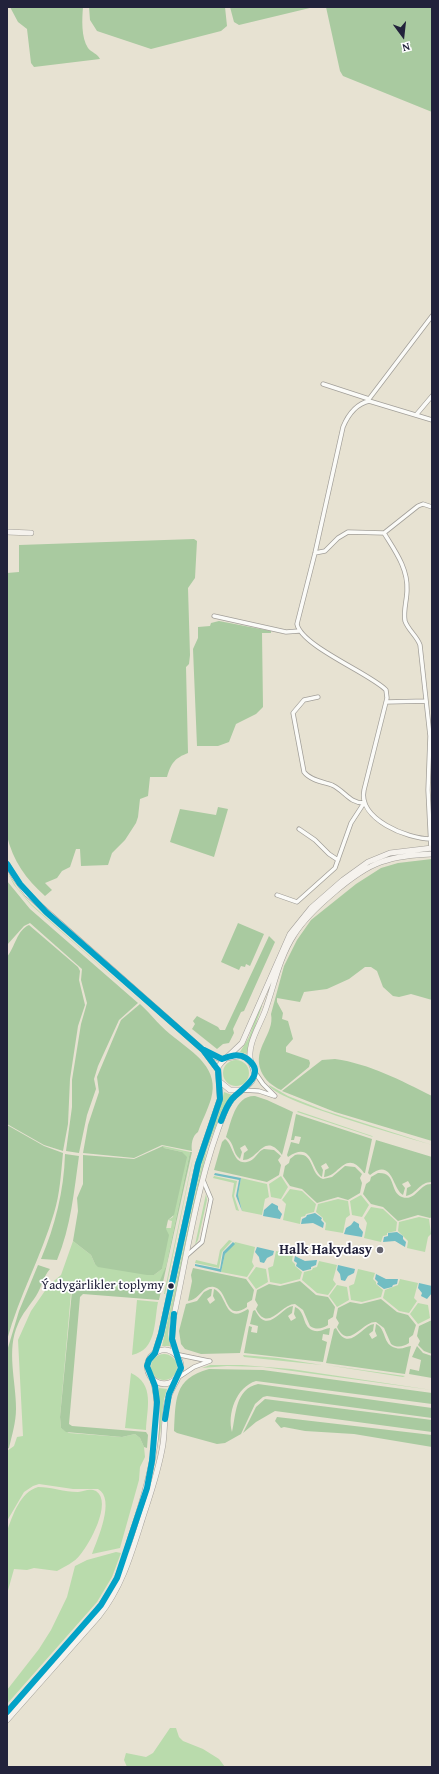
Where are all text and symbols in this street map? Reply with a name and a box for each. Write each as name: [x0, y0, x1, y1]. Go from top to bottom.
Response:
north arrow: [383, 16, 423, 56]
text: N: [400, 39, 412, 56]
place label: Halk Hakydasy: [279, 1242, 372, 1258]
marker: Halk Hakydasy: [375, 1245, 385, 1255]
place label: Ýadygärlikler toplymy: [41, 1278, 164, 1294]
marker: Ýadygärlikler toplymy: [166, 1281, 176, 1291]

